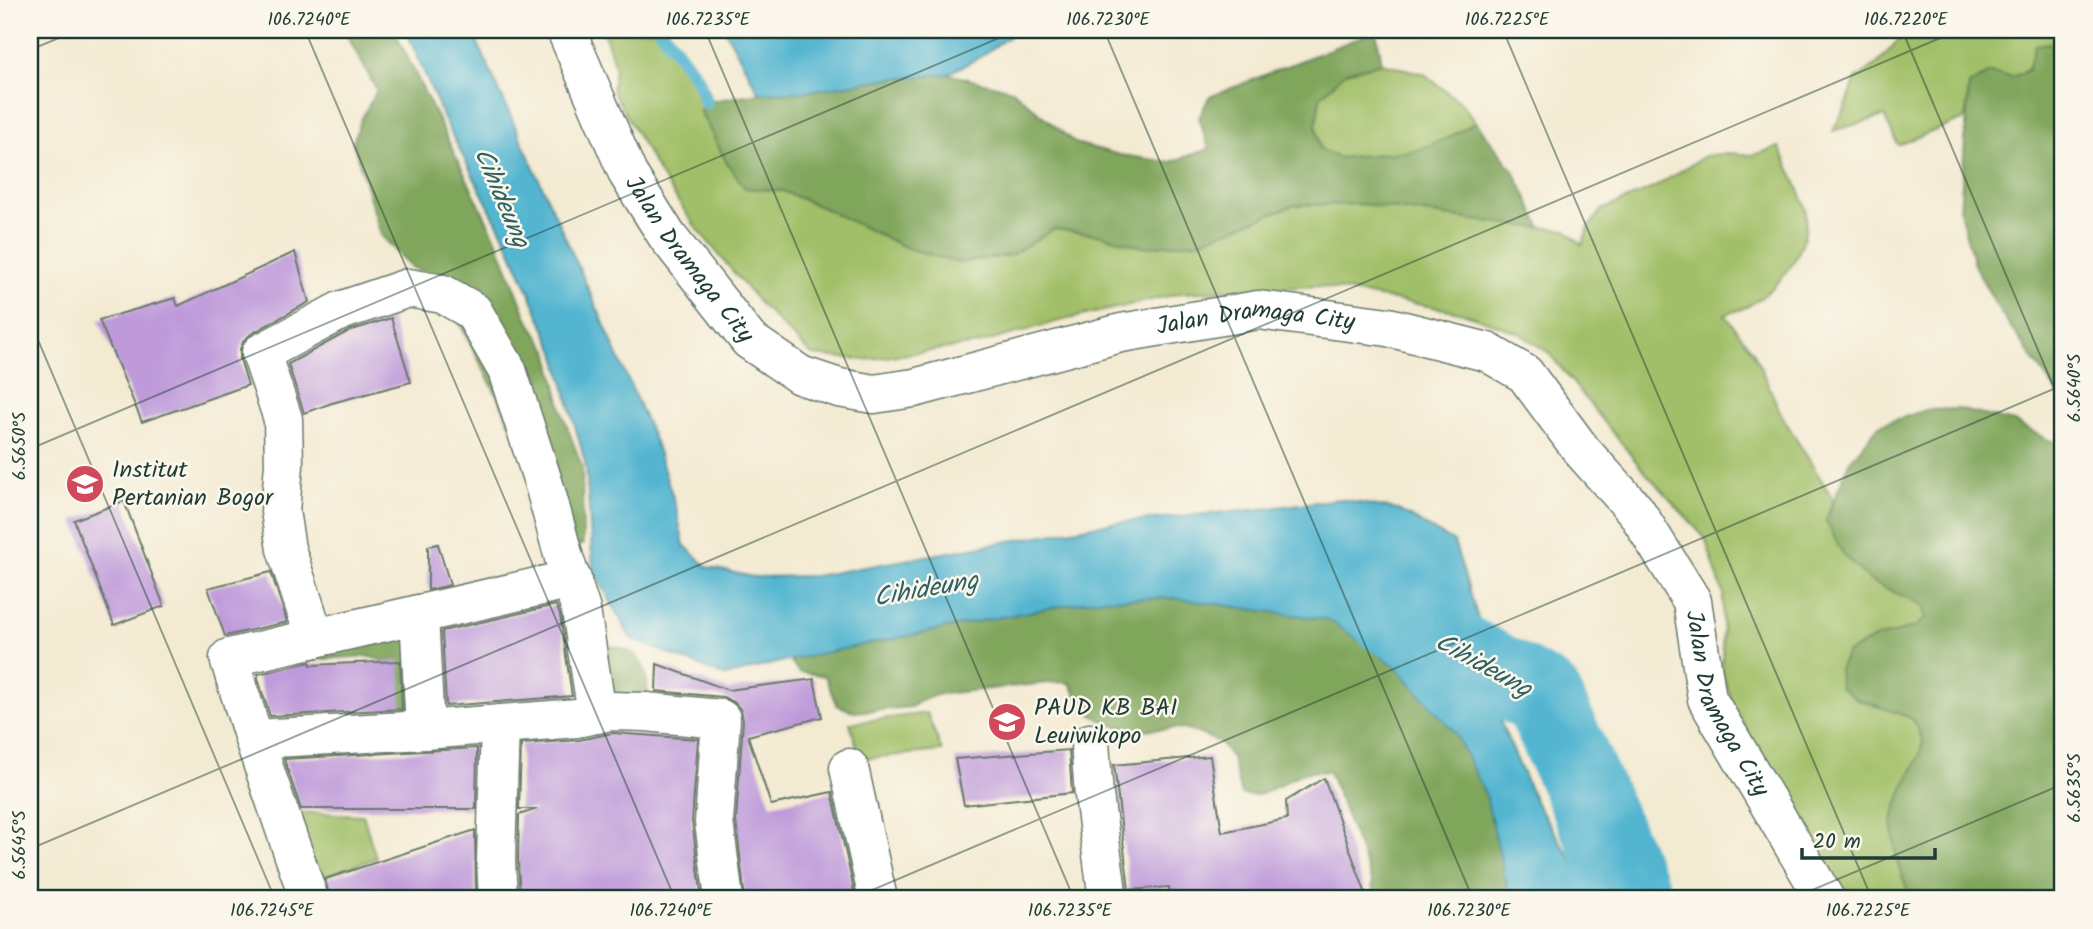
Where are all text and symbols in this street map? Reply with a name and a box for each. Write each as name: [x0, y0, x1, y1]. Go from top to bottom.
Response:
text: 106.7240°E: [267, 6, 351, 35]
text: 106.7235°E: [666, 6, 751, 35]
text: 106.7230°E: [1066, 6, 1150, 35]
text: 106.7225°E: [1465, 6, 1550, 35]
text: 106.7220°E: [1864, 6, 1948, 35]
water label: Cihideung: [461, 141, 542, 256]
street label: Jalan Dramaga City: [614, 168, 765, 352]
street label: Jalan Dramaga City: [1154, 290, 1358, 346]
text: 6.5640°S: [2061, 353, 2090, 422]
text: 6.5650°S: [6, 411, 35, 480]
place label: Institut Pertanian Bogor: [112, 451, 275, 518]
school or university icon: Institut Pertanian Bogor: [64, 463, 106, 505]
water label: Cihideung: [871, 560, 983, 620]
street label: Jalan Dramaga City: [1674, 608, 1780, 805]
water label: Cihideung: [1427, 622, 1541, 711]
place label: PAUD KB BAI Leuiwikopo: [1034, 689, 1178, 756]
school or university icon: PAUD KB BAI Leuiwikopo: [986, 701, 1028, 743]
text: 6.5635°S: [2061, 753, 2090, 823]
text: 6.5645°S: [6, 810, 35, 880]
scale bar: [1802, 817, 1936, 861]
text: 20 m: [1813, 826, 1861, 859]
text: 106.7245°E: [230, 897, 314, 926]
text: 106.7240°E: [629, 897, 713, 926]
text: 106.7235°E: [1028, 897, 1113, 926]
text: 106.7230°E: [1427, 897, 1511, 926]
text: 106.7225°E: [1826, 897, 1911, 926]

